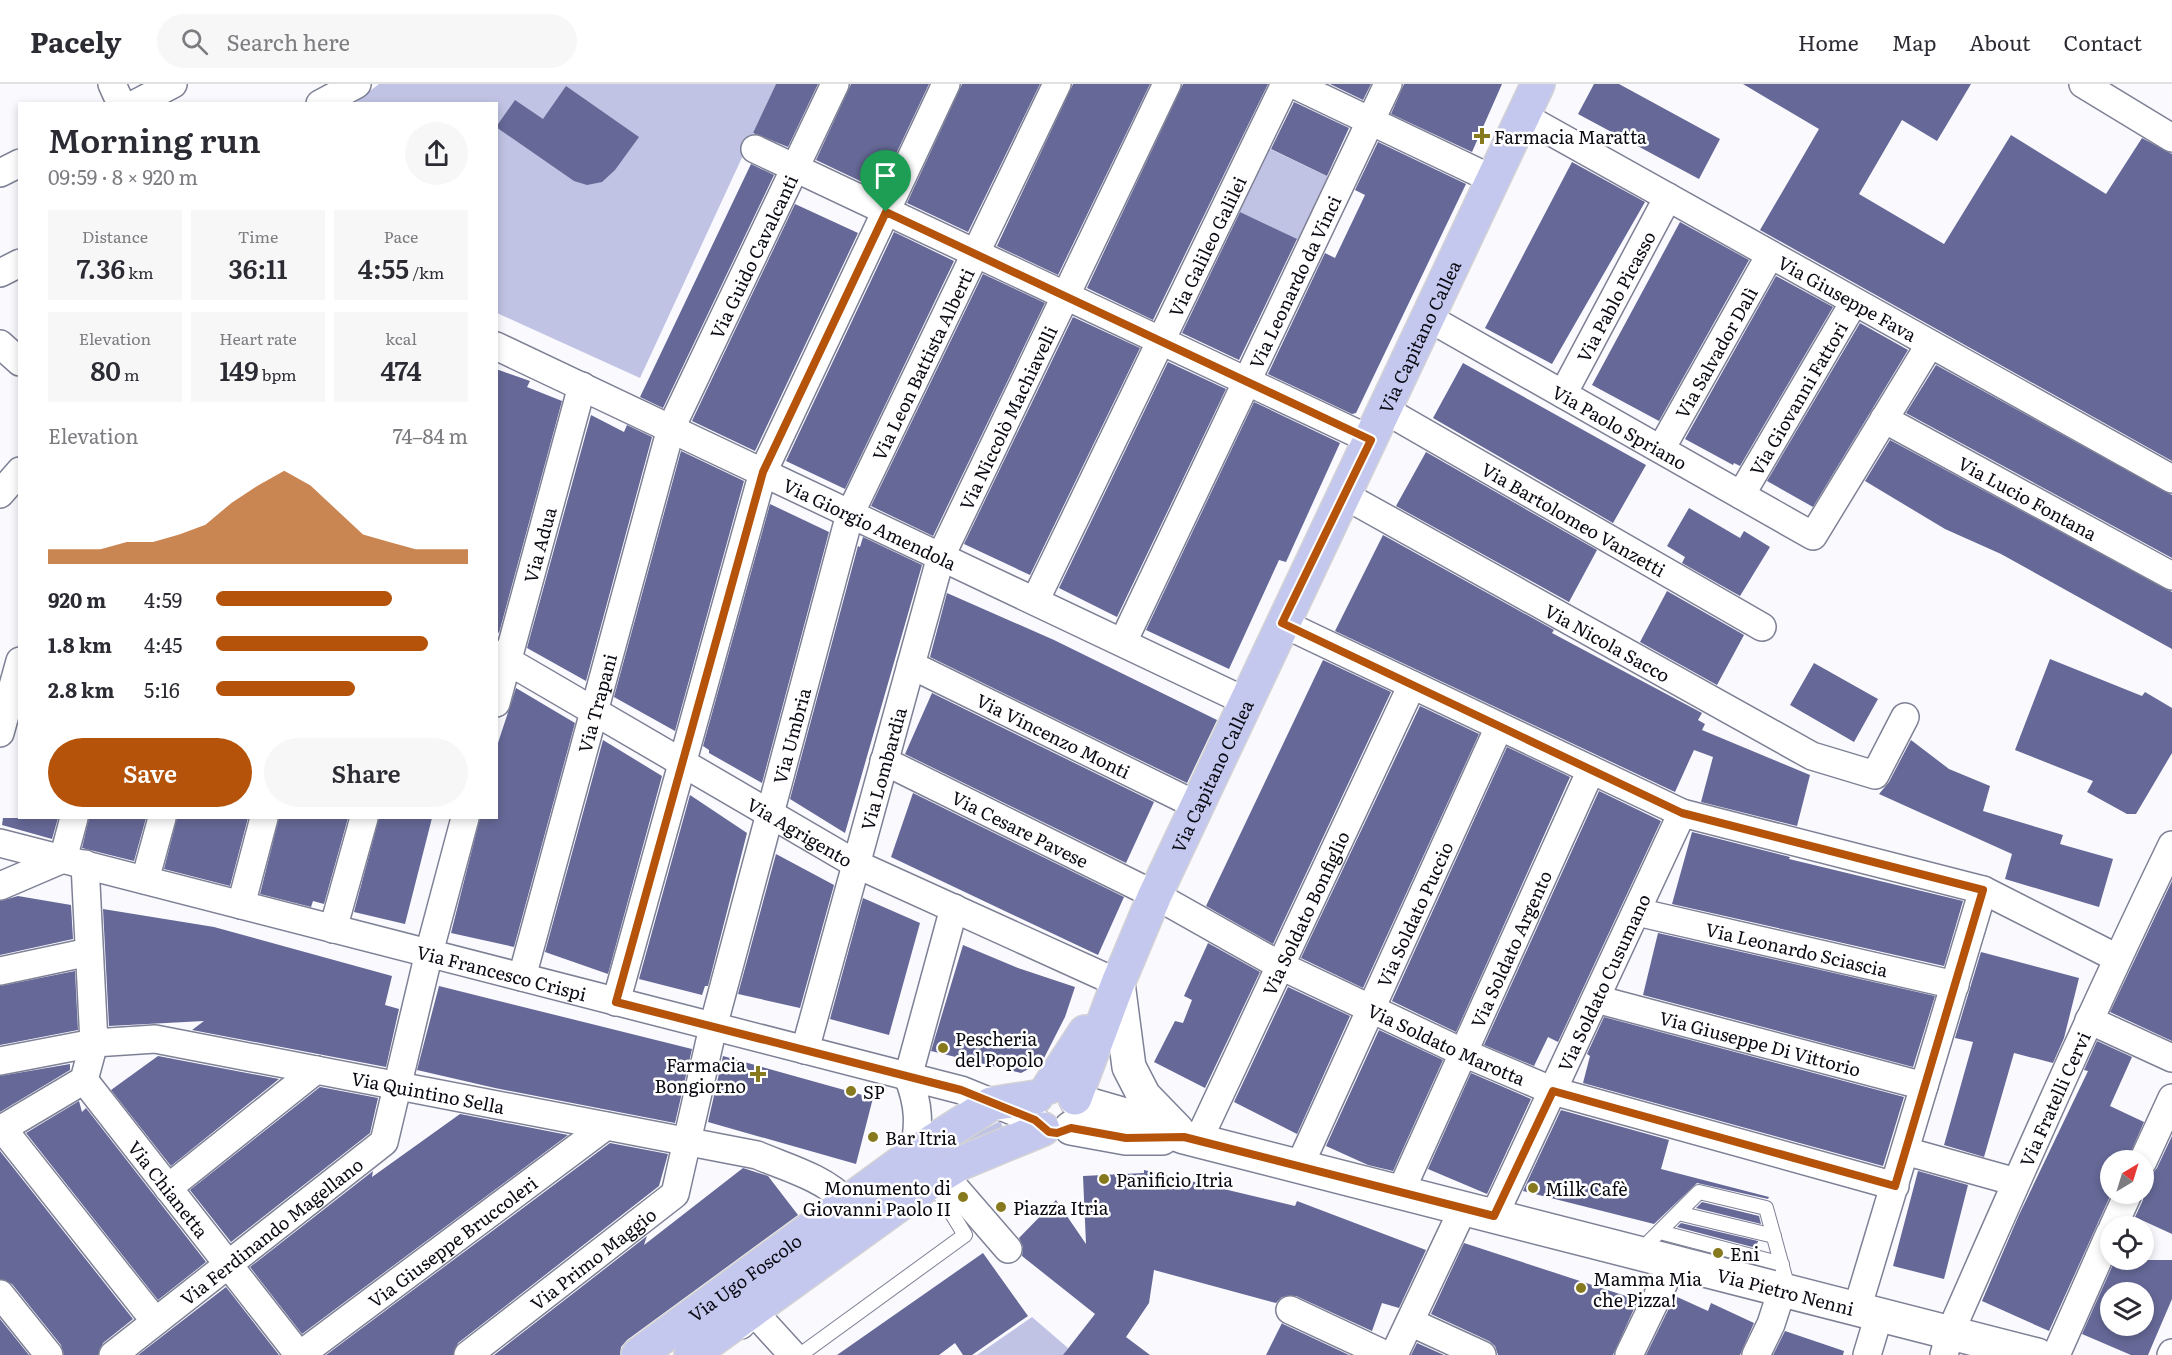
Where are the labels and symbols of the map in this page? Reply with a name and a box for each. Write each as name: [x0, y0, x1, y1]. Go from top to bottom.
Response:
place label: Farmacia Maratta: [1494, 123, 1647, 150]
marker: Farmacia Maratta: [1475, 129, 1489, 143]
pin: [860, 150, 911, 212]
street label: Via Guido Cavalcanti: [702, 170, 803, 343]
street label: Via Galileo Galilei: [1161, 171, 1252, 321]
street label: Via Leonardo da Vinci: [1242, 191, 1347, 373]
street label: Via Pablo Picasso: [1569, 226, 1661, 366]
street label: Via Giuseppe Fava: [1773, 248, 1922, 347]
street label: Via Capitano Callea: [1371, 255, 1467, 417]
street label: Via Leon Battista Alberti: [864, 263, 980, 465]
street label: Via Salvador Dalì: [1668, 282, 1763, 423]
street label: Via Giovanni Fattori: [1742, 316, 1853, 480]
street label: Via Niccolò Machiavelli: [952, 321, 1063, 514]
street label: Via Paolo Spriano: [1548, 377, 1693, 476]
street label: Via Lucio Fontana: [1954, 449, 2103, 546]
street label: Via Bartolomeo Vanzetti: [1477, 455, 1671, 583]
street label: Via Giorgio Amendola: [779, 471, 962, 576]
street label: Via Adua: [516, 504, 562, 586]
street label: Via Nicola Sacco: [1540, 596, 1675, 688]
street label: Via Trapani: [570, 650, 623, 756]
street label: Via Umbria: [765, 684, 817, 787]
street label: Via Vincenzo Monti: [972, 686, 1135, 784]
street label: Via Capitano Callea: [1163, 695, 1259, 857]
street label: Via Lombardia: [853, 704, 912, 833]
street label: Via Cesare Pavese: [947, 783, 1093, 874]
street label: Via Agrigento: [742, 790, 858, 873]
street label: Via Soldato Bonfiglio: [1255, 826, 1355, 1000]
street label: Via Soldato Puccio: [1369, 837, 1459, 991]
street label: Via Soldato Argento: [1463, 866, 1558, 1032]
street label: Via Soldato Cusumano: [1550, 889, 1656, 1076]
street label: Via Leonardo Sciascia: [1703, 915, 1891, 983]
street label: Via Francesco Crispi: [414, 937, 590, 1007]
street label: Via Soldato Marotta: [1363, 996, 1530, 1091]
street label: Via Giuseppe Di Vittorio: [1657, 1003, 1864, 1082]
place label: Pescheria del Popolo: [955, 1025, 1044, 1073]
street label: Via Fratelli Cervi: [2012, 1027, 2096, 1171]
marker: Pescheria del Popolo: [936, 1041, 950, 1055]
place label: Farmacia Bongiorno: [655, 1051, 746, 1099]
street label: Via Quintino Sella: [349, 1064, 507, 1120]
marker: Farmacia Bongiorno: [751, 1067, 765, 1081]
place label: SP: [863, 1078, 885, 1105]
marker: SP: [844, 1084, 858, 1098]
place label: Bar Itria: [885, 1124, 957, 1151]
marker: Bar Itria: [866, 1130, 880, 1144]
street label: Via Chianetta: [122, 1134, 216, 1243]
street label: Via Ferdinando Magellano: [174, 1150, 368, 1311]
north arrow: [2100, 1150, 2154, 1204]
place label: Panificio Itria: [1116, 1166, 1233, 1193]
street label: Via Giuseppe Bruccoleri: [362, 1169, 542, 1313]
marker: Panificio Itria: [1097, 1172, 1111, 1186]
place label: Monumento di Giovanni Paolo II: [803, 1174, 951, 1222]
place label: Milk Cafè: [1545, 1175, 1628, 1202]
marker: Milk Cafè: [1526, 1181, 1540, 1195]
marker: Monumento di Giovanni Paolo II: [956, 1190, 970, 1204]
place label: Piazza Itria: [1013, 1194, 1109, 1221]
street label: Via Primo Maggio: [524, 1200, 662, 1316]
marker: Piazza Itria: [994, 1200, 1008, 1214]
street label: Via Ugo Foscolo: [682, 1227, 807, 1328]
place label: Eni: [1730, 1240, 1759, 1267]
marker: Eni: [1711, 1246, 1725, 1260]
street label: Via Pietro Nenni: [1714, 1260, 1857, 1321]
place label: Mamma Mia che Pizza!: [1593, 1265, 1702, 1313]
marker: Mamma Mia che Pizza!: [1574, 1281, 1588, 1295]

